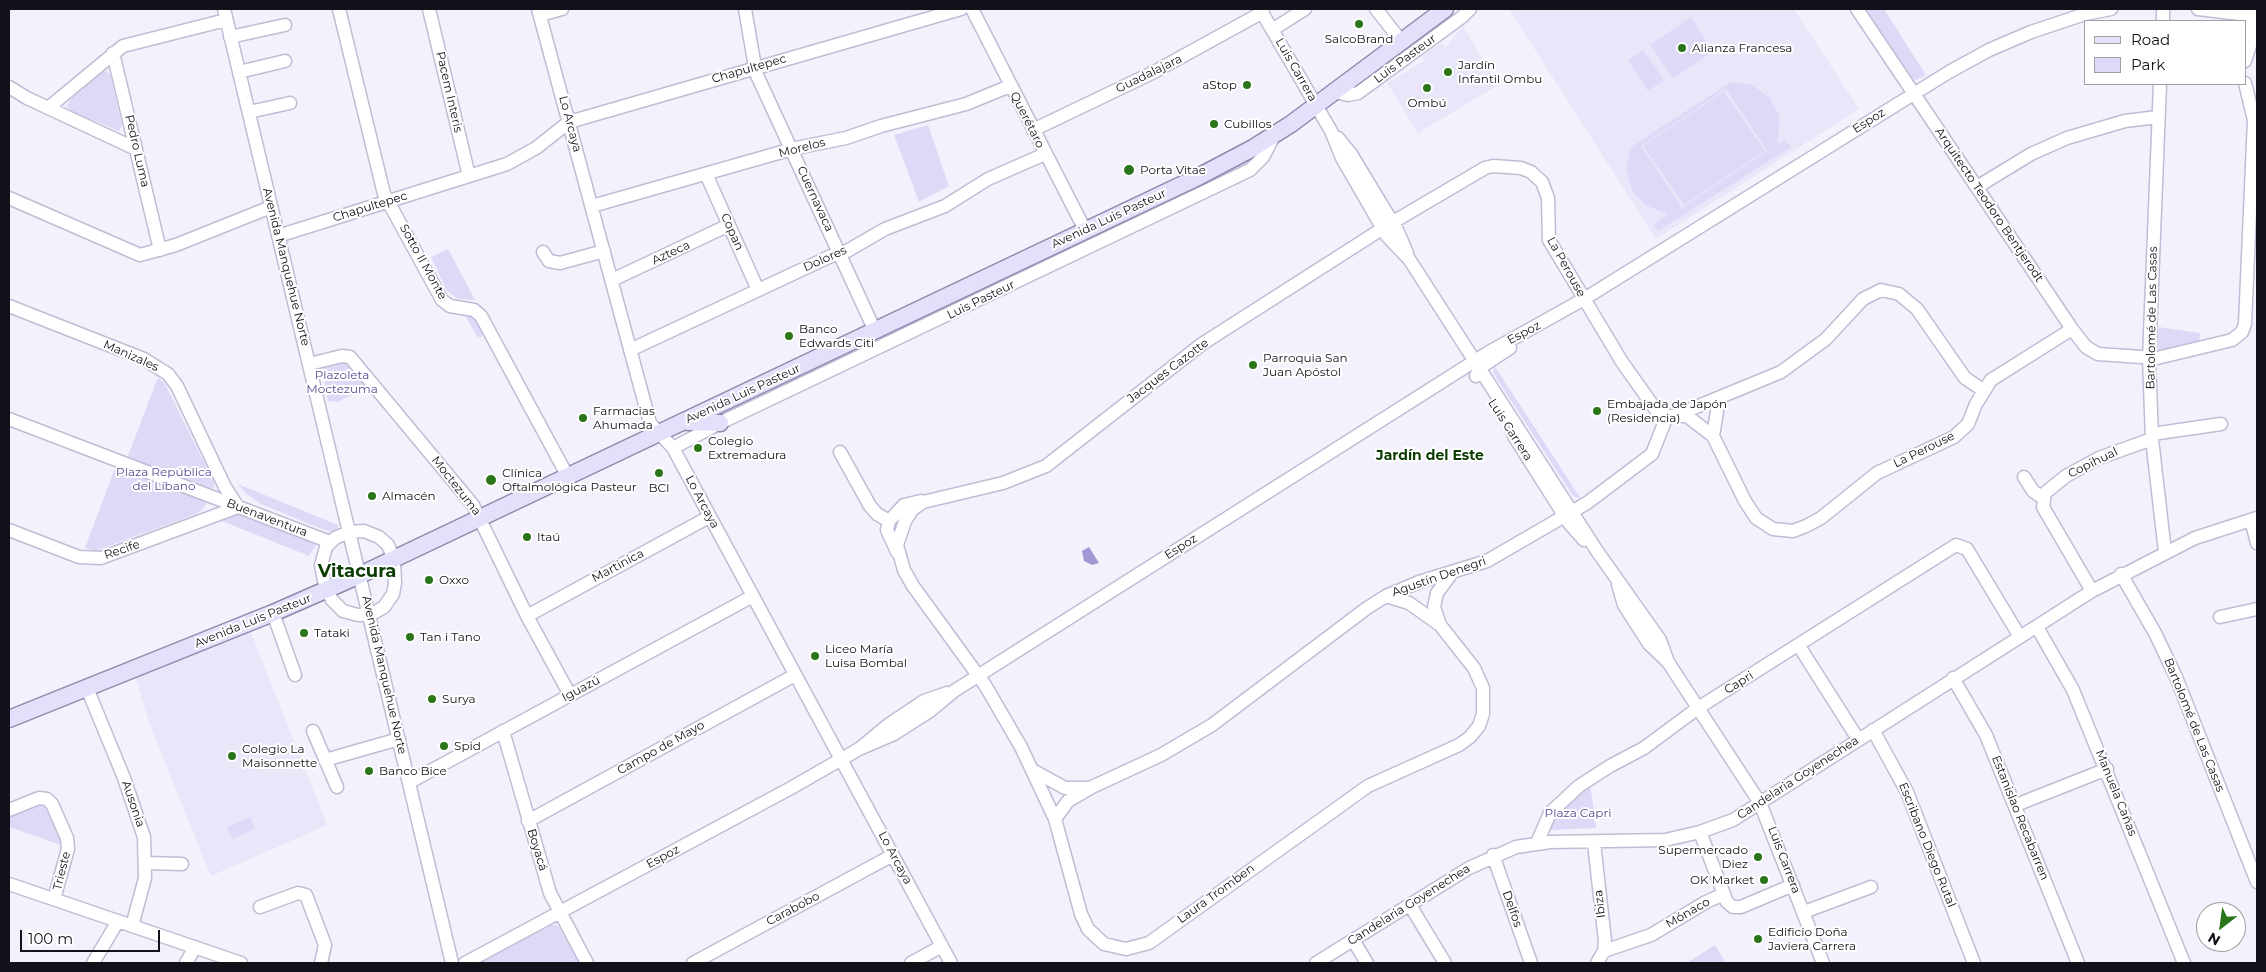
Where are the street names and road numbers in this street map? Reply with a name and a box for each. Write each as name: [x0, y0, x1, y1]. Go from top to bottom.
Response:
street label: Luis Pasteur: [1371, 32, 1439, 86]
street label: Luis Carrera: [1272, 36, 1320, 104]
street label: Pacem Interis: [433, 50, 465, 134]
street label: Chapultepec: [710, 51, 788, 87]
street label: Guadalajara: [1114, 52, 1184, 96]
street label: Querétaro: [1007, 89, 1047, 151]
street label: Lo Arcaya: [556, 94, 584, 154]
street label: Espoz: [1850, 105, 1888, 137]
street label: Pedro Luma: [122, 113, 152, 189]
street label: Arquitecto Teodoro Bentjerodt: [1932, 125, 2046, 285]
street label: Morelos: [777, 135, 827, 161]
street label: Cuernavaca: [794, 164, 836, 234]
street label: Avenida Manquehue Norte: [259, 186, 313, 348]
street label: Avenida Luis Pasteur: [1049, 186, 1169, 252]
street label: Chapultepec: [331, 189, 409, 225]
street label: Copan: [717, 211, 747, 253]
street label: Sotto Il Monte: [396, 222, 450, 302]
street label: La Perouse: [1544, 234, 1588, 300]
street label: Azteca: [650, 238, 692, 268]
street label: Dolores: [801, 243, 849, 275]
street label: Bartolomé de Las Casas: [2144, 246, 2160, 390]
street label: Luis Pasteur: [945, 277, 1017, 323]
street label: Espoz: [1505, 318, 1543, 348]
street label: Jacques Cazotte: [1125, 336, 1211, 406]
street label: Manizales: [101, 337, 161, 375]
street label: Avenida Luis Pasteur: [683, 361, 803, 427]
street label: Luis Carrera: [1485, 396, 1535, 464]
street label: La Perouse: [1891, 429, 1957, 471]
street label: Copihual: [2066, 445, 2120, 481]
street label: Moctezuma: [428, 453, 484, 519]
street label: Lo Arcaya: [682, 473, 722, 531]
street label: Buenaventura: [225, 496, 309, 540]
street label: Espoz: [1162, 531, 1200, 563]
street label: Recife: [102, 537, 142, 563]
street label: Martinica: [590, 546, 646, 586]
street label: Agustín Denegri: [1390, 554, 1488, 600]
street label: Avenida Luis Pasteur: [192, 591, 314, 651]
street label: Avenida Manquehue Norte: [359, 594, 409, 756]
street label: Bartolomé de Las Casas: [2161, 656, 2227, 794]
street label: Capri: [1722, 669, 1756, 697]
street label: Iguazú: [559, 673, 603, 705]
street label: Campo de Mayo: [615, 718, 707, 778]
street label: Candelaria Goyenechea: [1735, 733, 1861, 823]
street label: Manuela Cañas: [2092, 748, 2140, 838]
street label: Estanislao Recabarren: [1988, 753, 2052, 883]
street label: Ausonia: [118, 779, 148, 829]
street label: Escribano Diego Rutal: [1895, 780, 1959, 910]
street label: Luis Carrera: [1765, 824, 1803, 896]
street label: Boyacá: [524, 827, 550, 873]
street label: Lo Arcaya: [875, 829, 915, 887]
street label: Espoz: [644, 842, 682, 872]
street label: Trieste: [50, 850, 74, 892]
street label: Laura Tromben: [1175, 861, 1257, 927]
street label: Candelaria Goyenechea: [1345, 861, 1473, 949]
street label: Carabobo: [764, 889, 822, 929]
street label: Delfos: [1499, 889, 1525, 929]
street label: Ibiza: [1591, 889, 1609, 919]
street label: Mónaco: [1663, 895, 1713, 931]

